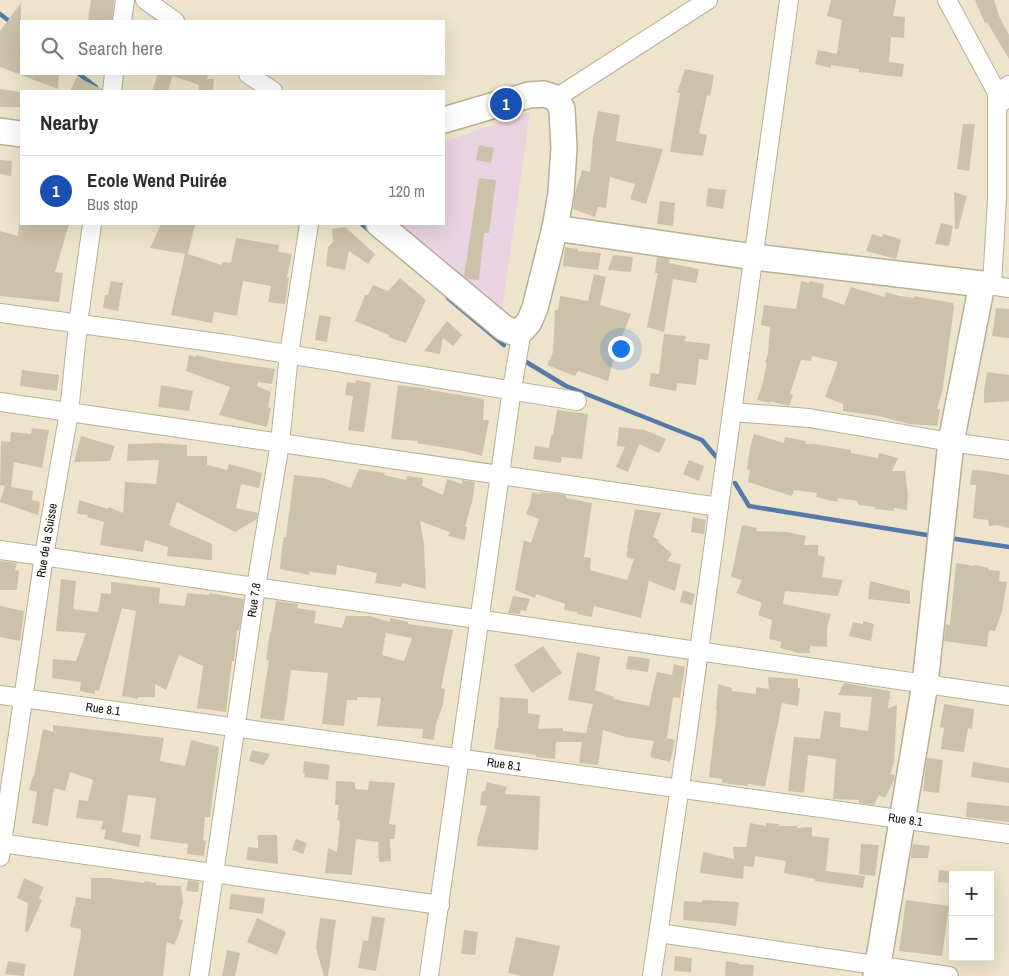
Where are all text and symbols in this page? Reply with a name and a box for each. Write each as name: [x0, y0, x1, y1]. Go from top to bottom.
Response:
search box: [20, 20, 445, 75]
icon: search: [38, 34, 66, 62]
text: Search here: [78, 35, 163, 61]
pin: 1: [490, 85, 522, 123]
text: Nearby: [40, 108, 98, 137]
text: Ecole Wend Puirée: [87, 167, 227, 193]
text: 1: [52, 180, 60, 202]
text: 120 m: [389, 180, 425, 202]
text: Bus stop: [87, 193, 138, 215]
your location: [608, 336, 634, 362]
street label: Rue de la Suisse: [33, 502, 61, 579]
street label: Rue 7.8: [244, 582, 265, 618]
street label: Rue 8.1: [85, 699, 122, 720]
street label: Rue 8.1: [486, 754, 523, 775]
street label: Rue 8.1: [887, 809, 924, 830]
map controls: [949, 871, 994, 961]
button: +: [949, 871, 994, 916]
button: −: [949, 916, 994, 961]

